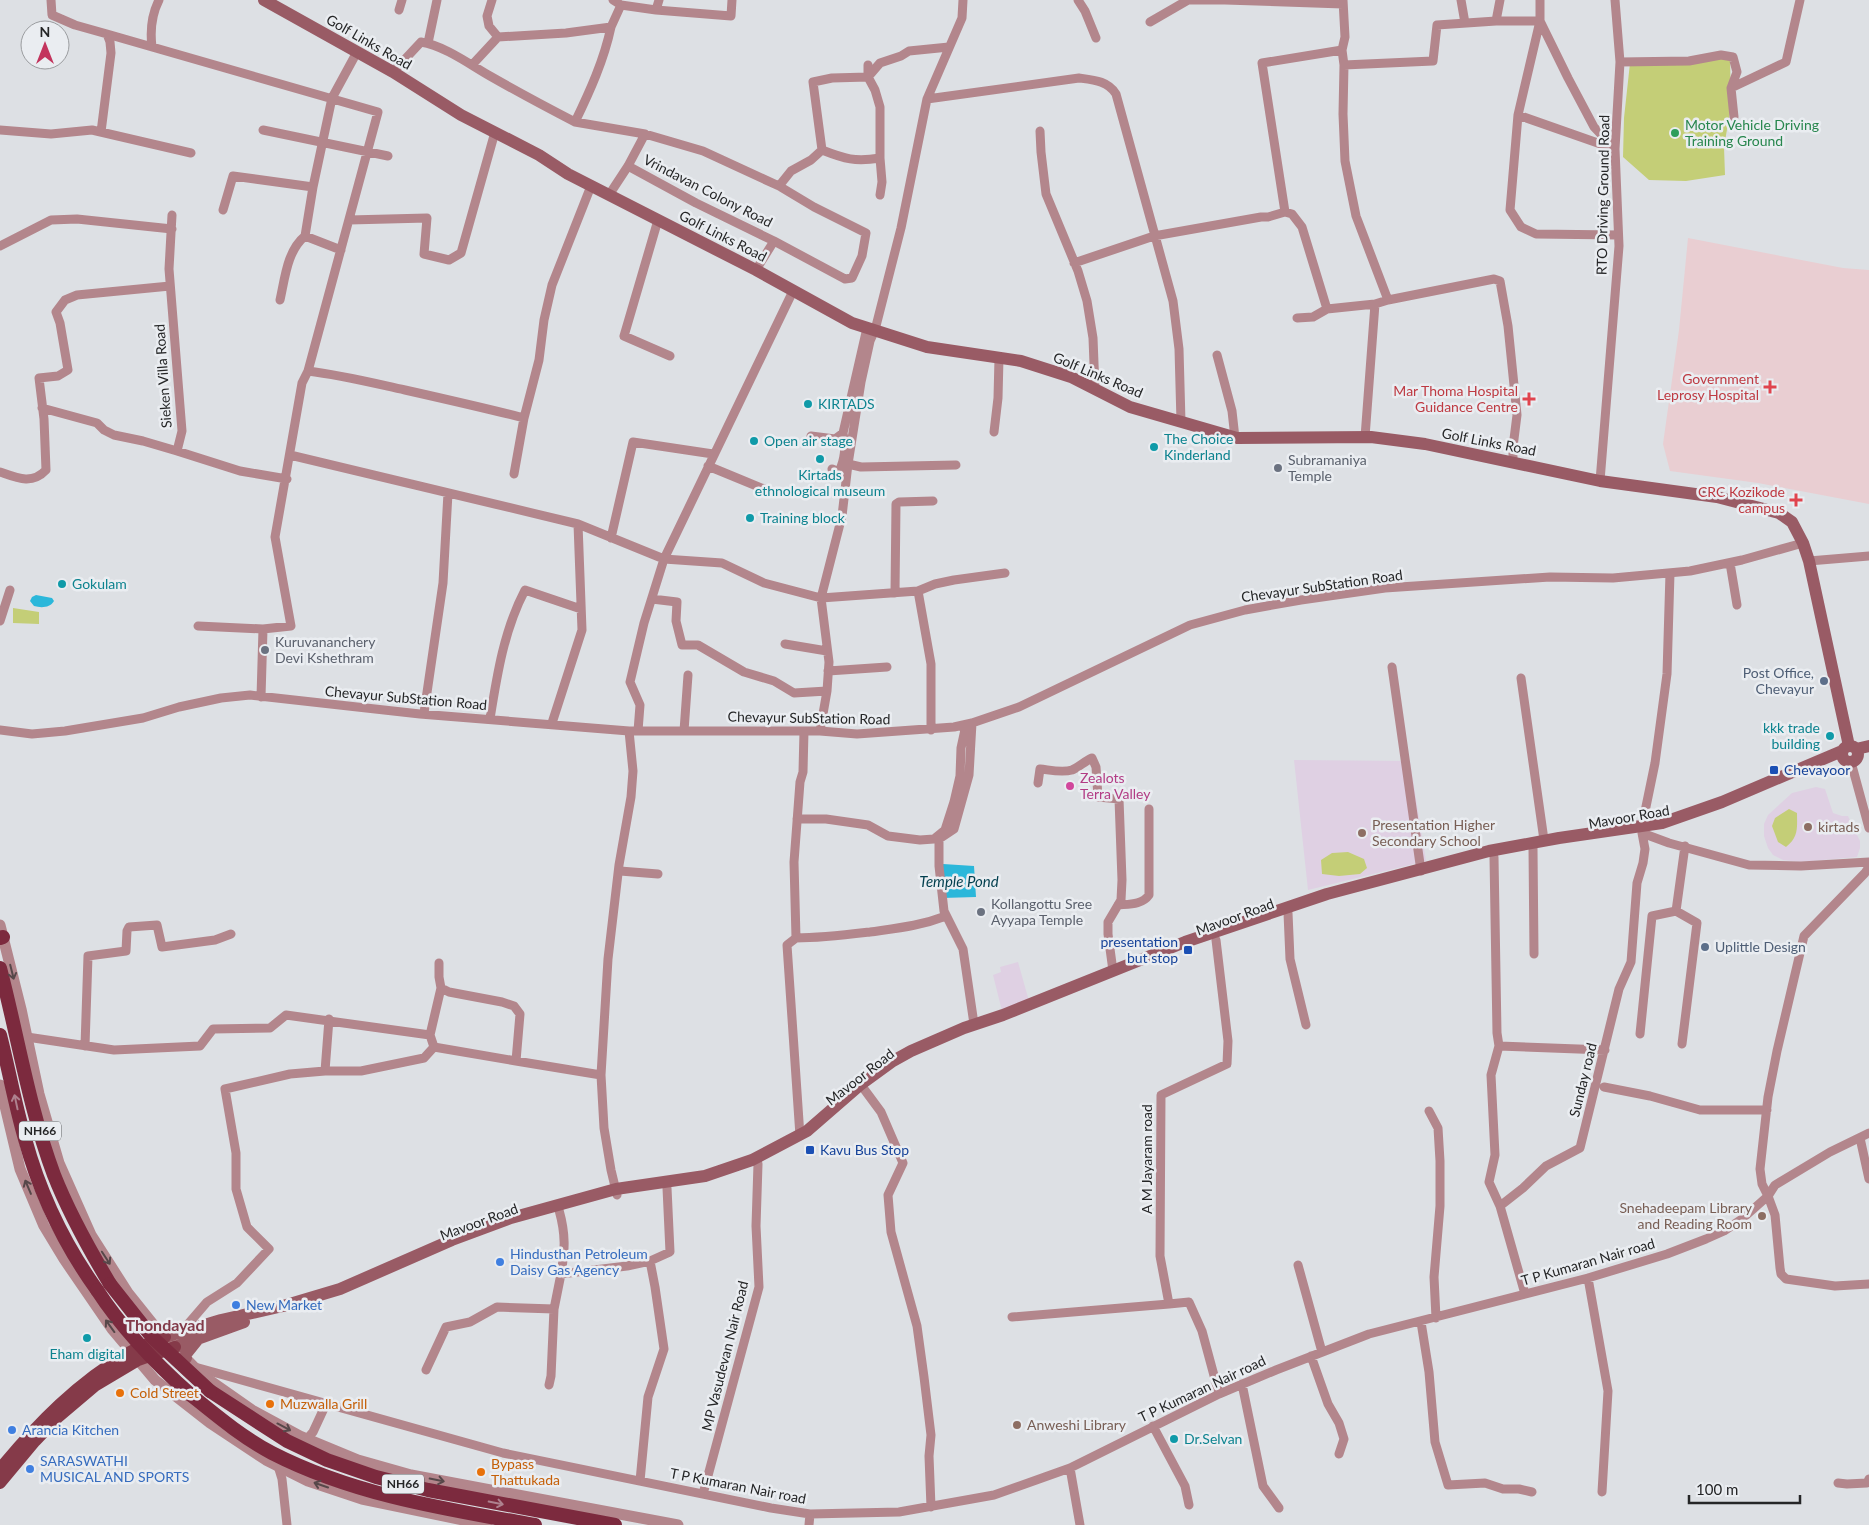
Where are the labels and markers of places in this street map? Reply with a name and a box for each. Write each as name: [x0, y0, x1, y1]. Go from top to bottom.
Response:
place label: Motor Vehicle Driving Training Ground: [1685, 116, 1819, 149]
marker: Motor Vehicle Driving Training Ground: [1669, 127, 1681, 139]
place label: Government Leprosy Hospital: [1657, 370, 1759, 403]
marker: Government Leprosy Hospital: [1763, 380, 1777, 394]
place label: Mar Thoma Hospital Guidance Centre: [1393, 382, 1518, 415]
marker: Mar Thoma Hospital Guidance Centre: [1522, 392, 1536, 406]
place label: KIRTADS: [818, 395, 875, 412]
marker: KIRTADS: [802, 398, 814, 410]
place label: The Choice Kinderland: [1164, 430, 1233, 463]
place label: Open air stage: [764, 432, 853, 449]
marker: Open air stage: [748, 435, 760, 447]
marker: The Choice Kinderland: [1148, 441, 1160, 453]
place label: Subramaniya Temple: [1288, 451, 1367, 484]
marker: Kirtads ethnological museum: [814, 453, 826, 465]
marker: Subramaniya Temple: [1272, 462, 1284, 474]
place label: Kirtads ethnological museum: [755, 466, 885, 499]
place label: CRC Kozikode campus: [1698, 483, 1785, 516]
marker: CRC Kozikode campus: [1789, 493, 1803, 507]
place label: Training block: [760, 509, 846, 526]
marker: Training block: [744, 512, 756, 524]
place label: Gokulam: [72, 575, 127, 592]
marker: Gokulam: [56, 578, 68, 590]
place label: Kuruvananchery Devi Kshethram: [275, 633, 376, 666]
marker: Kuruvananchery Devi Kshethram: [259, 644, 271, 656]
place label: Post Office, Chevayur: [1743, 664, 1814, 697]
marker: Post Office, Chevayur: [1818, 675, 1830, 687]
place label: kkk trade building: [1763, 719, 1820, 752]
marker: kkk trade building: [1824, 730, 1836, 742]
place label: Chevayoor: [1784, 761, 1850, 778]
marker: Chevayoor: [1768, 764, 1780, 776]
place label: Zealots Terra Valley: [1080, 769, 1151, 802]
marker: Zealots Terra Valley: [1064, 780, 1076, 792]
place label: Presentation Higher Secondary School: [1372, 816, 1495, 849]
place label: kirtads: [1818, 818, 1859, 835]
marker: kirtads: [1802, 821, 1814, 833]
marker: Presentation Higher Secondary School: [1356, 827, 1368, 839]
place label: Kollangottu Sree Ayyapa Temple: [991, 895, 1092, 928]
marker: Kollangottu Sree Ayyapa Temple: [975, 906, 987, 918]
place label: presentation but stop: [1101, 933, 1178, 966]
place label: Uplittle Design: [1715, 938, 1806, 955]
marker: Uplittle Design: [1699, 941, 1711, 953]
marker: presentation but stop: [1182, 944, 1194, 956]
place label: Kavu Bus Stop: [820, 1141, 909, 1158]
marker: Kavu Bus Stop: [804, 1144, 816, 1156]
place label: Snehadeepam Library and Reading Room: [1619, 1199, 1753, 1232]
marker: Snehadeepam Library and Reading Room: [1756, 1210, 1768, 1222]
place label: Hindusthan Petroleum Daisy Gas Agency: [510, 1245, 648, 1278]
marker: Hindusthan Petroleum Daisy Gas Agency: [494, 1256, 506, 1268]
place label: New Market: [246, 1296, 322, 1313]
marker: New Market: [230, 1299, 242, 1311]
marker: Eham digital: [81, 1332, 93, 1344]
place label: Eham digital: [49, 1345, 125, 1362]
place label: Cold Street: [130, 1384, 199, 1401]
marker: Cold Street: [114, 1387, 126, 1399]
place label: Muzwalla Grill: [280, 1395, 367, 1412]
marker: Muzwalla Grill: [264, 1398, 276, 1410]
place label: Anweshi Library: [1027, 1416, 1127, 1433]
marker: Anweshi Library: [1011, 1419, 1023, 1431]
place label: Arancia Kitchen: [22, 1421, 119, 1438]
marker: Arancia Kitchen: [6, 1424, 18, 1436]
place label: Dr.Selvan: [1184, 1430, 1242, 1447]
marker: Dr.Selvan: [1168, 1433, 1180, 1445]
place label: SARASWATHI MUSICAL AND SPORTS: [40, 1452, 189, 1485]
place label: Bypass Thattukada: [491, 1455, 560, 1488]
marker: SARASWATHI MUSICAL AND SPORTS: [24, 1463, 36, 1475]
marker: Bypass Thattukada: [475, 1466, 487, 1478]

